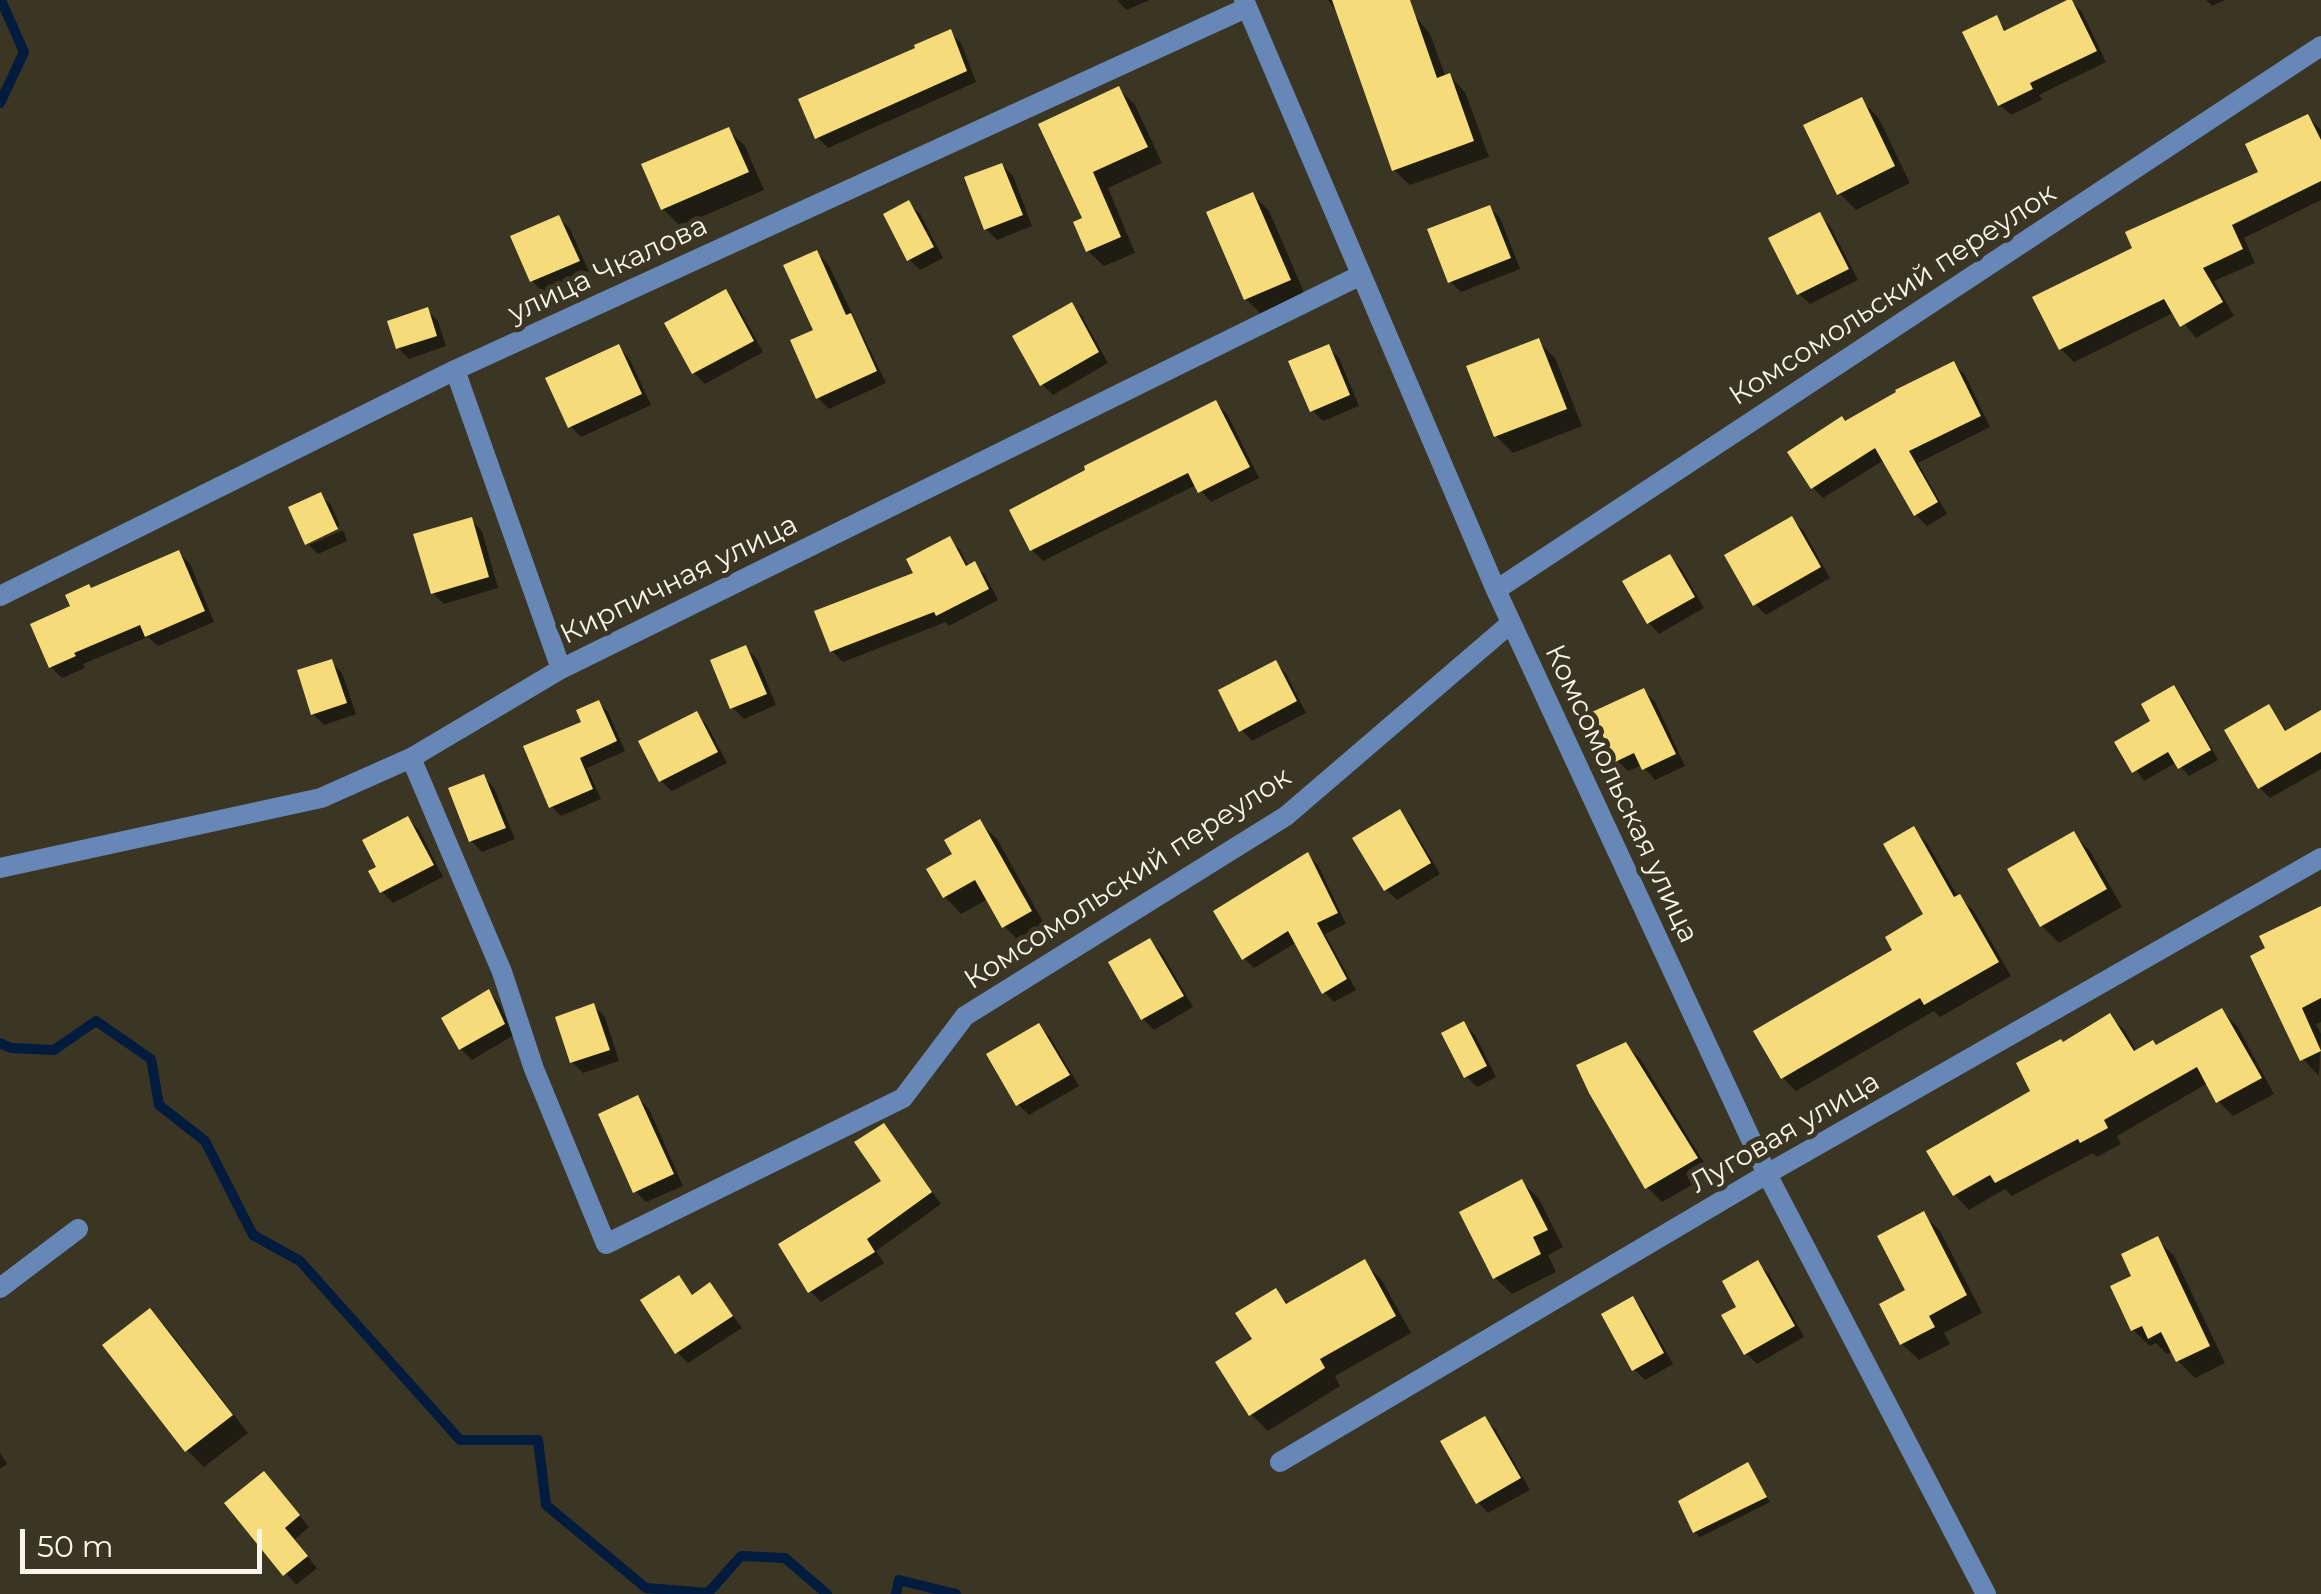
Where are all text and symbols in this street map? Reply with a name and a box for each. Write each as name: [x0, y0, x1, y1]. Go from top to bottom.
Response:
street label: Комсомольский переулок: [1723, 177, 2063, 413]
street label: улица Чкалова: [503, 209, 713, 331]
street label: Кирпичная улица: [555, 508, 803, 652]
street label: Комсомольская улица: [1537, 640, 1705, 948]
street label: Комсомольский переулок: [958, 761, 1298, 997]
street label: Луговая улица: [1684, 1065, 1886, 1201]
scale bar: [25, 1509, 268, 1571]
text: 50 m: [37, 1528, 114, 1565]

